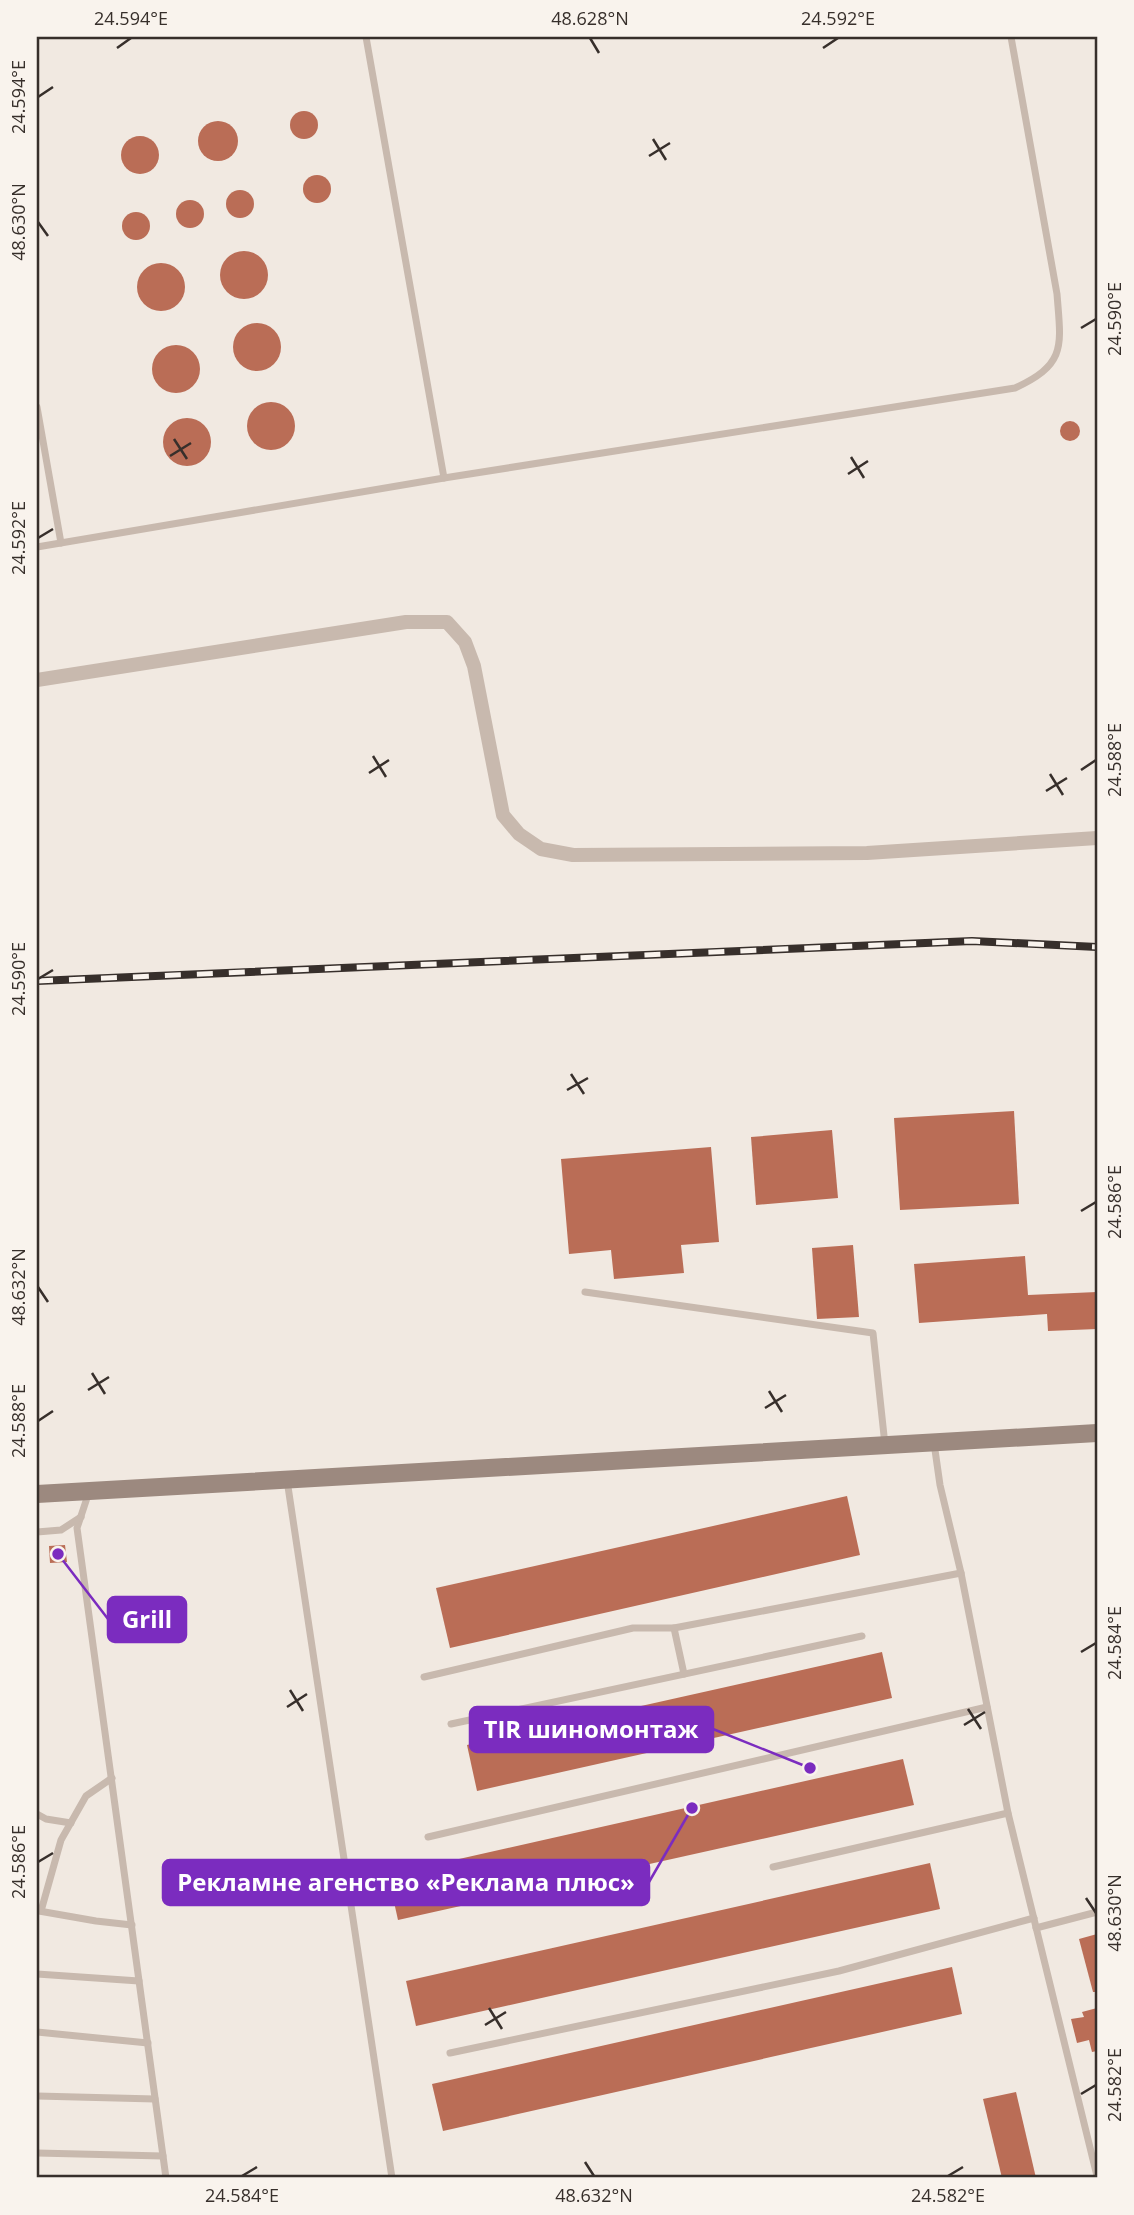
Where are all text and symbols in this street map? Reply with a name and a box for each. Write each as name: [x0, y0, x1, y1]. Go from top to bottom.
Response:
text: 24.594°E: [94, 6, 168, 30]
text: 48.628°N: [551, 6, 629, 30]
text: 24.592°E: [801, 6, 875, 30]
text: 24.594°E: [6, 60, 30, 134]
text: 48.630°N: [6, 183, 30, 261]
text: 24.590°E: [1102, 282, 1126, 356]
text: 24.592°E: [6, 501, 30, 575]
text: 24.588°E: [1102, 723, 1126, 797]
text: 24.590°E: [6, 942, 30, 1016]
text: 24.586°E: [1102, 1165, 1126, 1239]
text: 48.632°N: [6, 1248, 30, 1326]
text: 24.588°E: [6, 1384, 30, 1458]
callout: Grill: [108, 1597, 186, 1642]
text: Grill: [122, 1602, 172, 1635]
text: 24.584°E: [1102, 1606, 1126, 1680]
callout: TIR шиномонтаж: [470, 1707, 713, 1752]
text: TIR шиномонтаж: [484, 1712, 699, 1745]
text: 24.586°E: [6, 1825, 30, 1899]
callout: Рекламне агенство «Реклама плюс»: [163, 1860, 649, 1905]
text: Рекламне агенство «Реклама плюс»: [177, 1865, 635, 1898]
text: 48.630°N: [1102, 1874, 1126, 1952]
text: 24.582°E: [1102, 2048, 1126, 2122]
text: 24.584°E: [205, 2183, 279, 2207]
text: 48.632°N: [555, 2183, 633, 2207]
text: 24.582°E: [911, 2183, 985, 2207]

